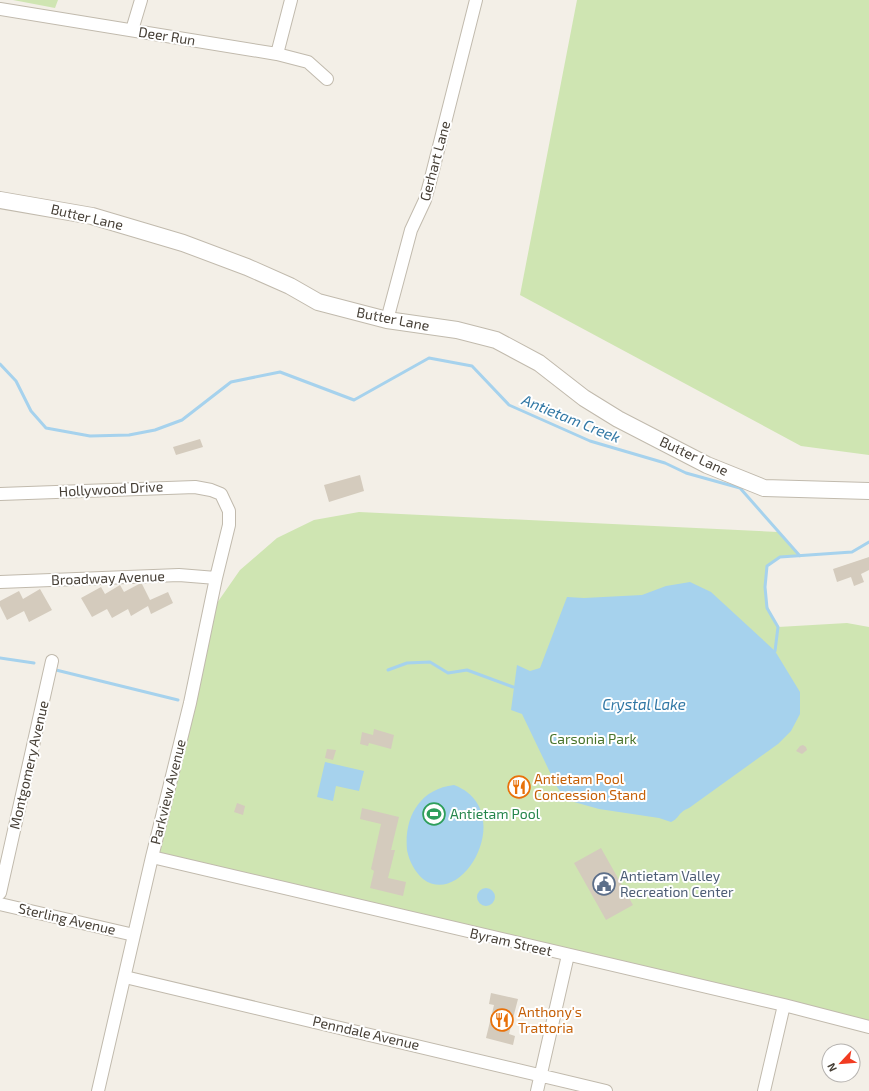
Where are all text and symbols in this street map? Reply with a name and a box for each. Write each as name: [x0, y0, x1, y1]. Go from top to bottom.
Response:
street label: Deer Run: [137, 23, 197, 48]
street label: Gerhart Lane: [416, 119, 453, 203]
street label: Butter Lane: [49, 200, 125, 233]
street label: Butter Lane: [355, 303, 431, 334]
water label: Antietam Creek: [519, 390, 623, 446]
street label: Butter Lane: [657, 432, 731, 479]
street label: Hollywood Drive: [58, 477, 164, 500]
street label: Broadway Avenue: [51, 567, 165, 588]
water label: Crystal Lake: [602, 695, 686, 714]
street label: Montgomery Avenue: [5, 699, 52, 831]
park label: Carsonia Park: [549, 730, 637, 747]
street label: Parkview Avenue: [146, 737, 189, 846]
place label: Antietam Pool Concession Stand: [534, 770, 646, 803]
restaurant icon: Antietam Pool Concession Stand: [506, 774, 532, 800]
sports icon: Antietam Pool: [421, 801, 447, 827]
place label: Antietam Pool: [450, 805, 541, 822]
place label: Antietam Valley Recreation Center: [620, 867, 734, 900]
public building icon: Antietam Valley Recreation Center: [591, 871, 617, 897]
street label: Sterling Avenue: [17, 899, 118, 938]
street label: Byram Street: [468, 924, 554, 959]
place label: Anthony's Trattoria: [518, 1003, 582, 1036]
restaurant icon: Anthony's Trattoria: [489, 1007, 515, 1033]
street label: Penndale Avenue: [311, 1012, 421, 1053]
north arrow: [821, 1043, 861, 1083]
text: N: [824, 1061, 839, 1074]

